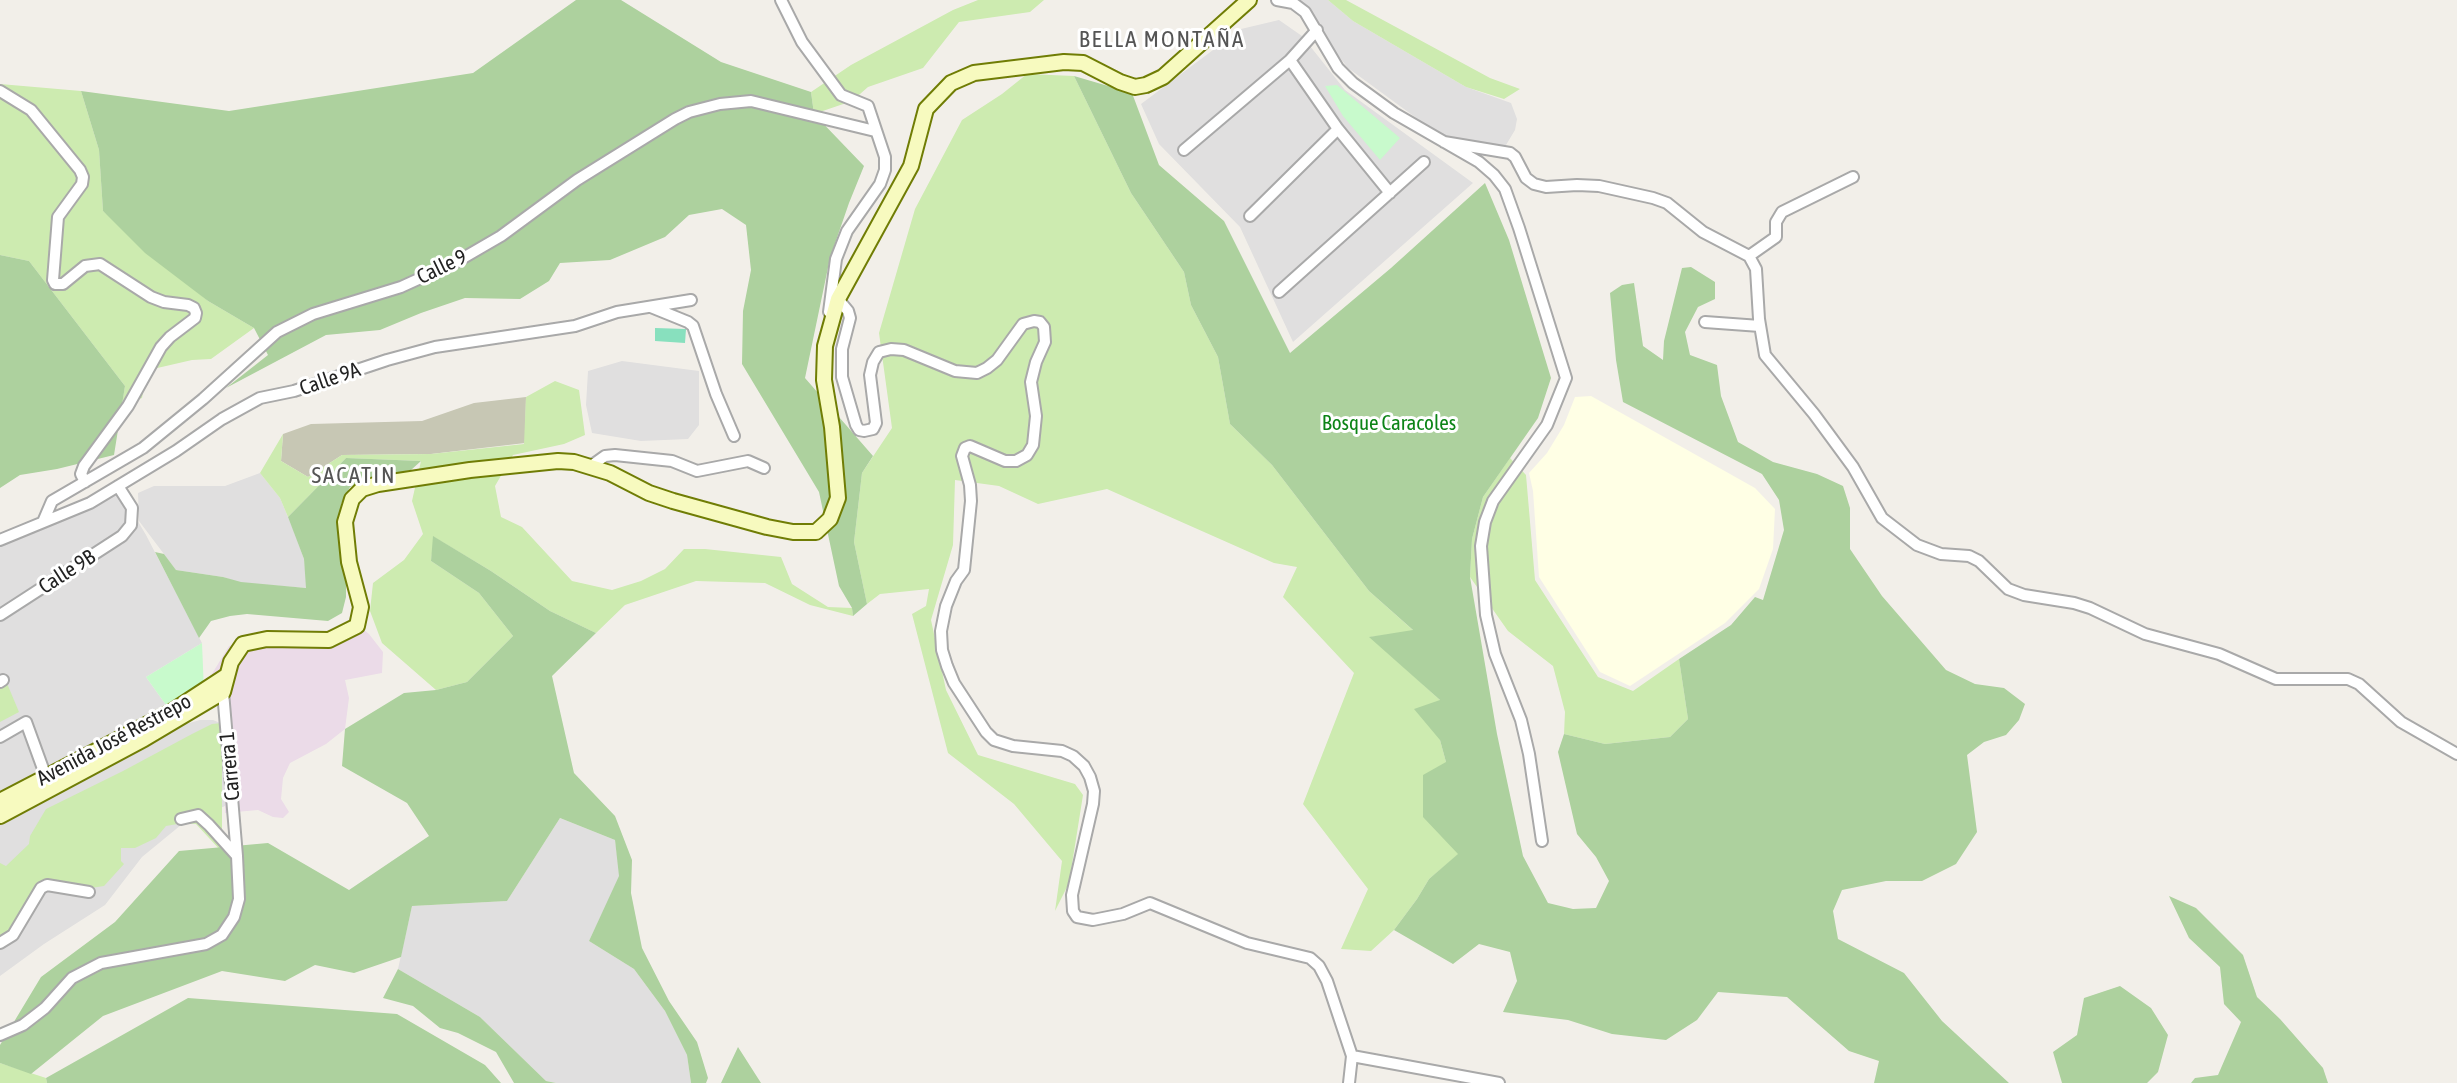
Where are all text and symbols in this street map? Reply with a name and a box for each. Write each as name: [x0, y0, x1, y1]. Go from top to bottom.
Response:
district label: BELLA MONTAÑA: [1080, 26, 1244, 54]
street label: Calle 9: [413, 244, 471, 290]
street label: Calle 9A: [296, 357, 364, 401]
park label: Bosque Caracoles: [1322, 410, 1456, 436]
district label: SACATIN: [312, 462, 396, 490]
street label: Calle 9B: [34, 544, 100, 600]
street label: Avenida José Restrepo: [32, 689, 196, 791]
street label: Carrera 1: [214, 730, 246, 802]

